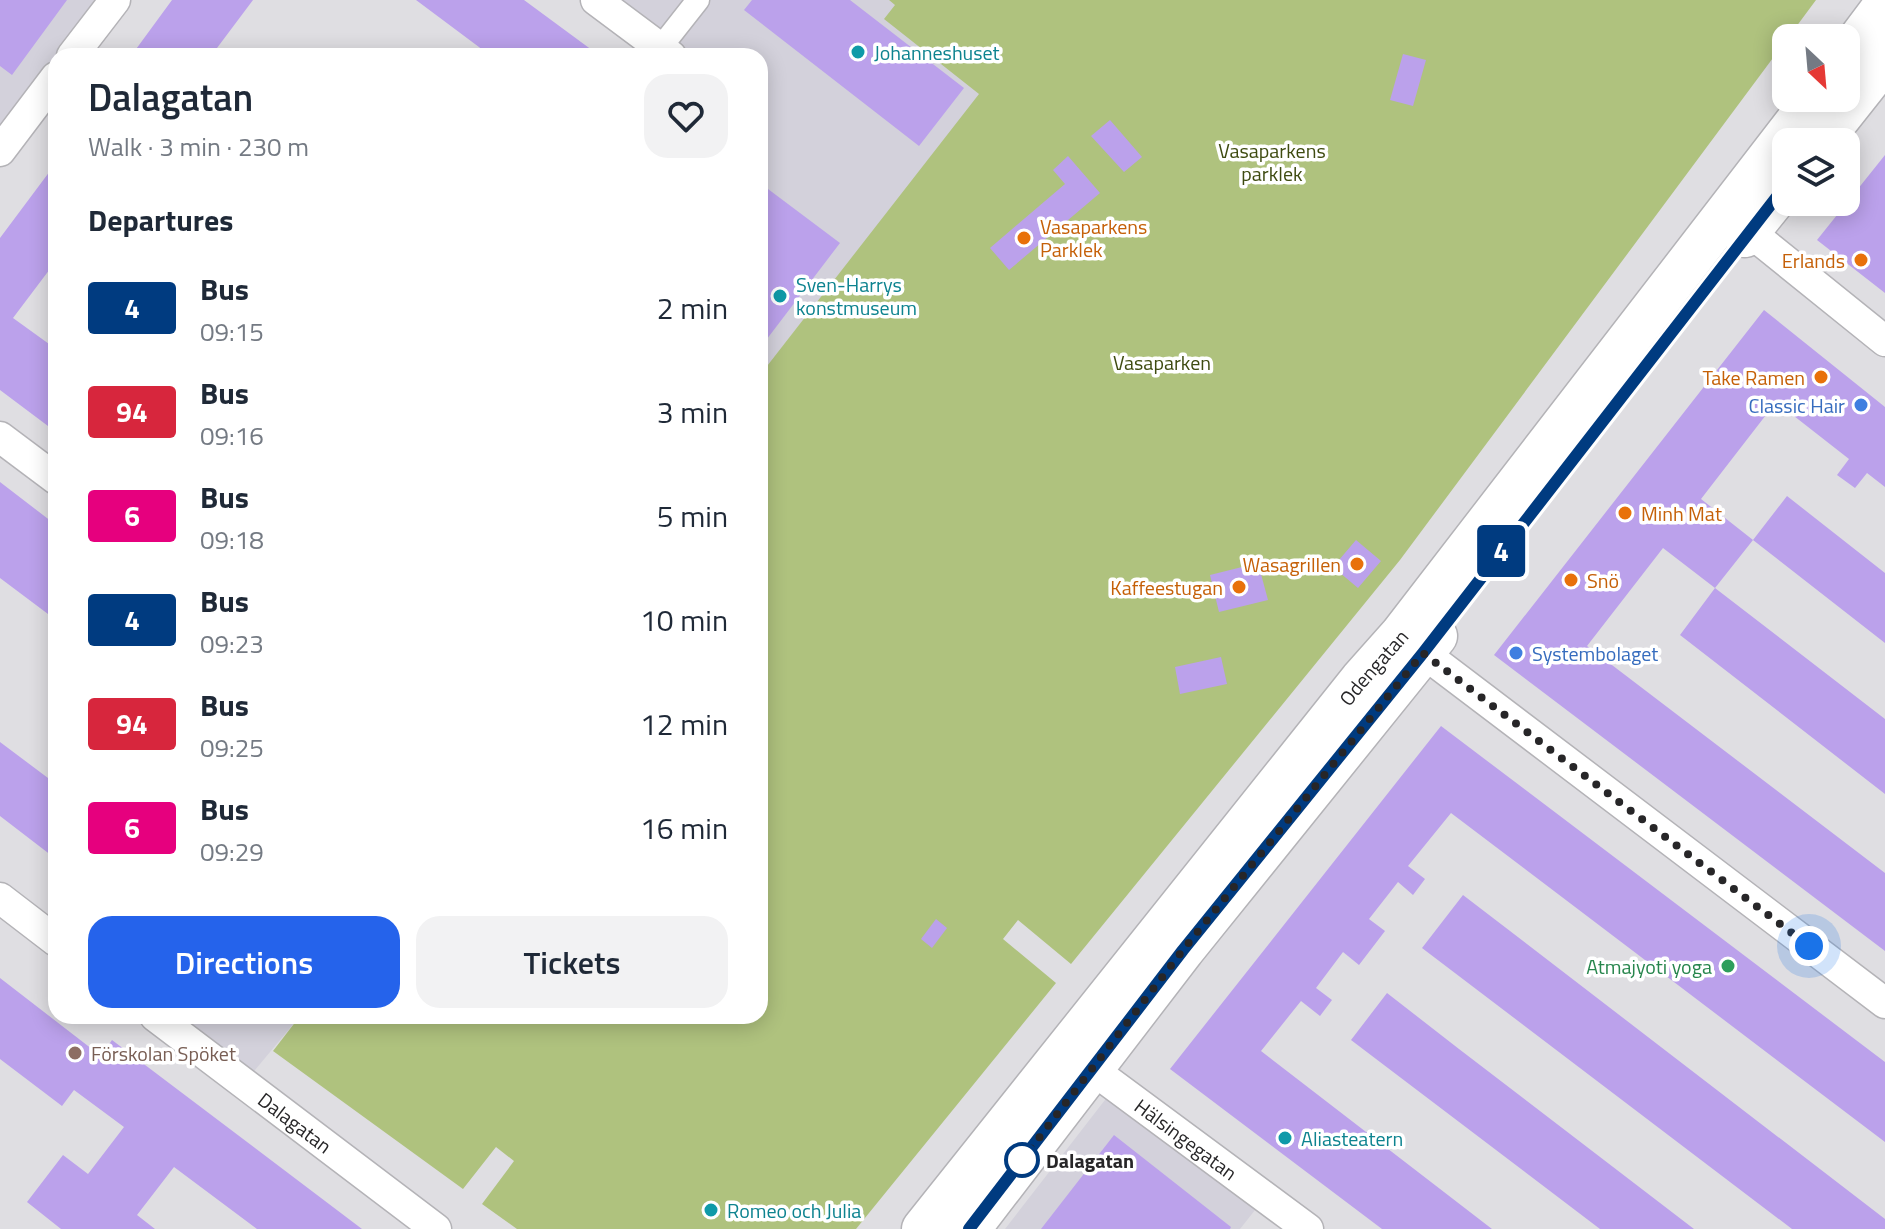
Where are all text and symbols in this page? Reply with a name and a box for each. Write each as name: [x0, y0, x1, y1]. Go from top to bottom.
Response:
north arrow: [1772, 24, 1860, 112]
map controls: [1772, 24, 1860, 216]
place label: Johanneshuset: [874, 37, 1000, 68]
marker: Johanneshuset: [849, 43, 867, 61]
text: Dalagatan: [88, 68, 253, 126]
button: heart: [644, 74, 728, 158]
text: Walk · 3 min · 230 m: [88, 127, 309, 166]
button: layers: [1772, 128, 1860, 216]
park label: Vasaparkens parklek: [1218, 135, 1326, 189]
text: Departures: [88, 197, 233, 243]
place label: Vasaparkens Parklek: [1040, 211, 1147, 265]
marker: Vasaparkens Parklek: [1015, 229, 1033, 247]
place label: Erlands: [1782, 245, 1845, 276]
marker: Erlands: [1852, 251, 1870, 269]
text: Bus: [200, 266, 249, 312]
place label: Sven-Harrys konstmuseum: [796, 269, 917, 323]
text: 2 min: [657, 285, 728, 331]
text: 4: [124, 286, 140, 329]
marker: Sven-Harrys konstmuseum: [771, 287, 789, 305]
text: 09:15: [200, 312, 264, 351]
park label: Vasaparken: [1113, 347, 1211, 378]
place label: Take Ramen: [1703, 362, 1805, 393]
marker: Take Ramen: [1812, 368, 1830, 386]
text: Bus: [200, 370, 249, 416]
text: 3 min: [657, 389, 728, 435]
text: 94: [116, 390, 148, 433]
place label: Classic Hair: [1749, 390, 1845, 421]
marker: Classic Hair: [1852, 396, 1870, 414]
text: 09:16: [200, 416, 264, 455]
text: Bus: [200, 474, 249, 520]
text: 5 min: [657, 493, 728, 539]
text: 6: [124, 494, 140, 537]
place label: Minh Mat: [1641, 498, 1722, 529]
marker: Minh Mat: [1616, 504, 1634, 522]
text: 09:18: [200, 520, 264, 559]
line badge: 4: [1475, 525, 1527, 577]
text: 4: [1493, 529, 1509, 572]
place label: Wasagrillen: [1243, 549, 1341, 580]
marker: Wasagrillen: [1348, 555, 1366, 573]
place label: Snö: [1587, 565, 1619, 596]
marker: Snö: [1562, 571, 1580, 589]
place label: Kaffeestugan: [1110, 572, 1223, 603]
text: Bus: [200, 578, 249, 624]
marker: Kaffeestugan: [1230, 578, 1248, 596]
text: 10 min: [640, 597, 728, 643]
text: 4: [124, 598, 140, 641]
street label: Odengatan: [1331, 622, 1415, 712]
text: 09:23: [200, 624, 264, 663]
place label: Systembolaget: [1532, 638, 1658, 669]
marker: Systembolaget: [1507, 644, 1525, 662]
text: Bus: [200, 682, 249, 728]
text: 12 min: [640, 701, 728, 747]
text: 94: [116, 702, 148, 745]
text: 09:25: [200, 728, 264, 767]
text: Bus: [200, 786, 249, 832]
text: 16 min: [640, 805, 728, 851]
text: 6: [124, 806, 140, 849]
text: 09:29: [200, 832, 264, 871]
button: Directions: [88, 916, 400, 1008]
button: Tickets: [416, 916, 728, 1008]
your location: [1789, 926, 1829, 966]
place label: Atmajyoti yoga: [1586, 951, 1712, 982]
marker: Atmajyoti yoga: [1719, 957, 1737, 975]
place label: Förskolan Spöket: [91, 1038, 236, 1069]
marker: Förskolan Spöket: [66, 1044, 84, 1062]
street label: Dalagatan: [252, 1084, 339, 1161]
street label: Hälsingegatan: [1128, 1090, 1244, 1187]
place label: Aliasteatern: [1301, 1123, 1403, 1154]
marker: Aliasteatern: [1276, 1129, 1294, 1147]
marker: Dalagatan: [1005, 1143, 1039, 1177]
place label: Dalagatan: [1046, 1145, 1134, 1176]
place label: Romeo och Julia: [727, 1195, 861, 1226]
marker: Romeo och Julia: [702, 1201, 720, 1219]

